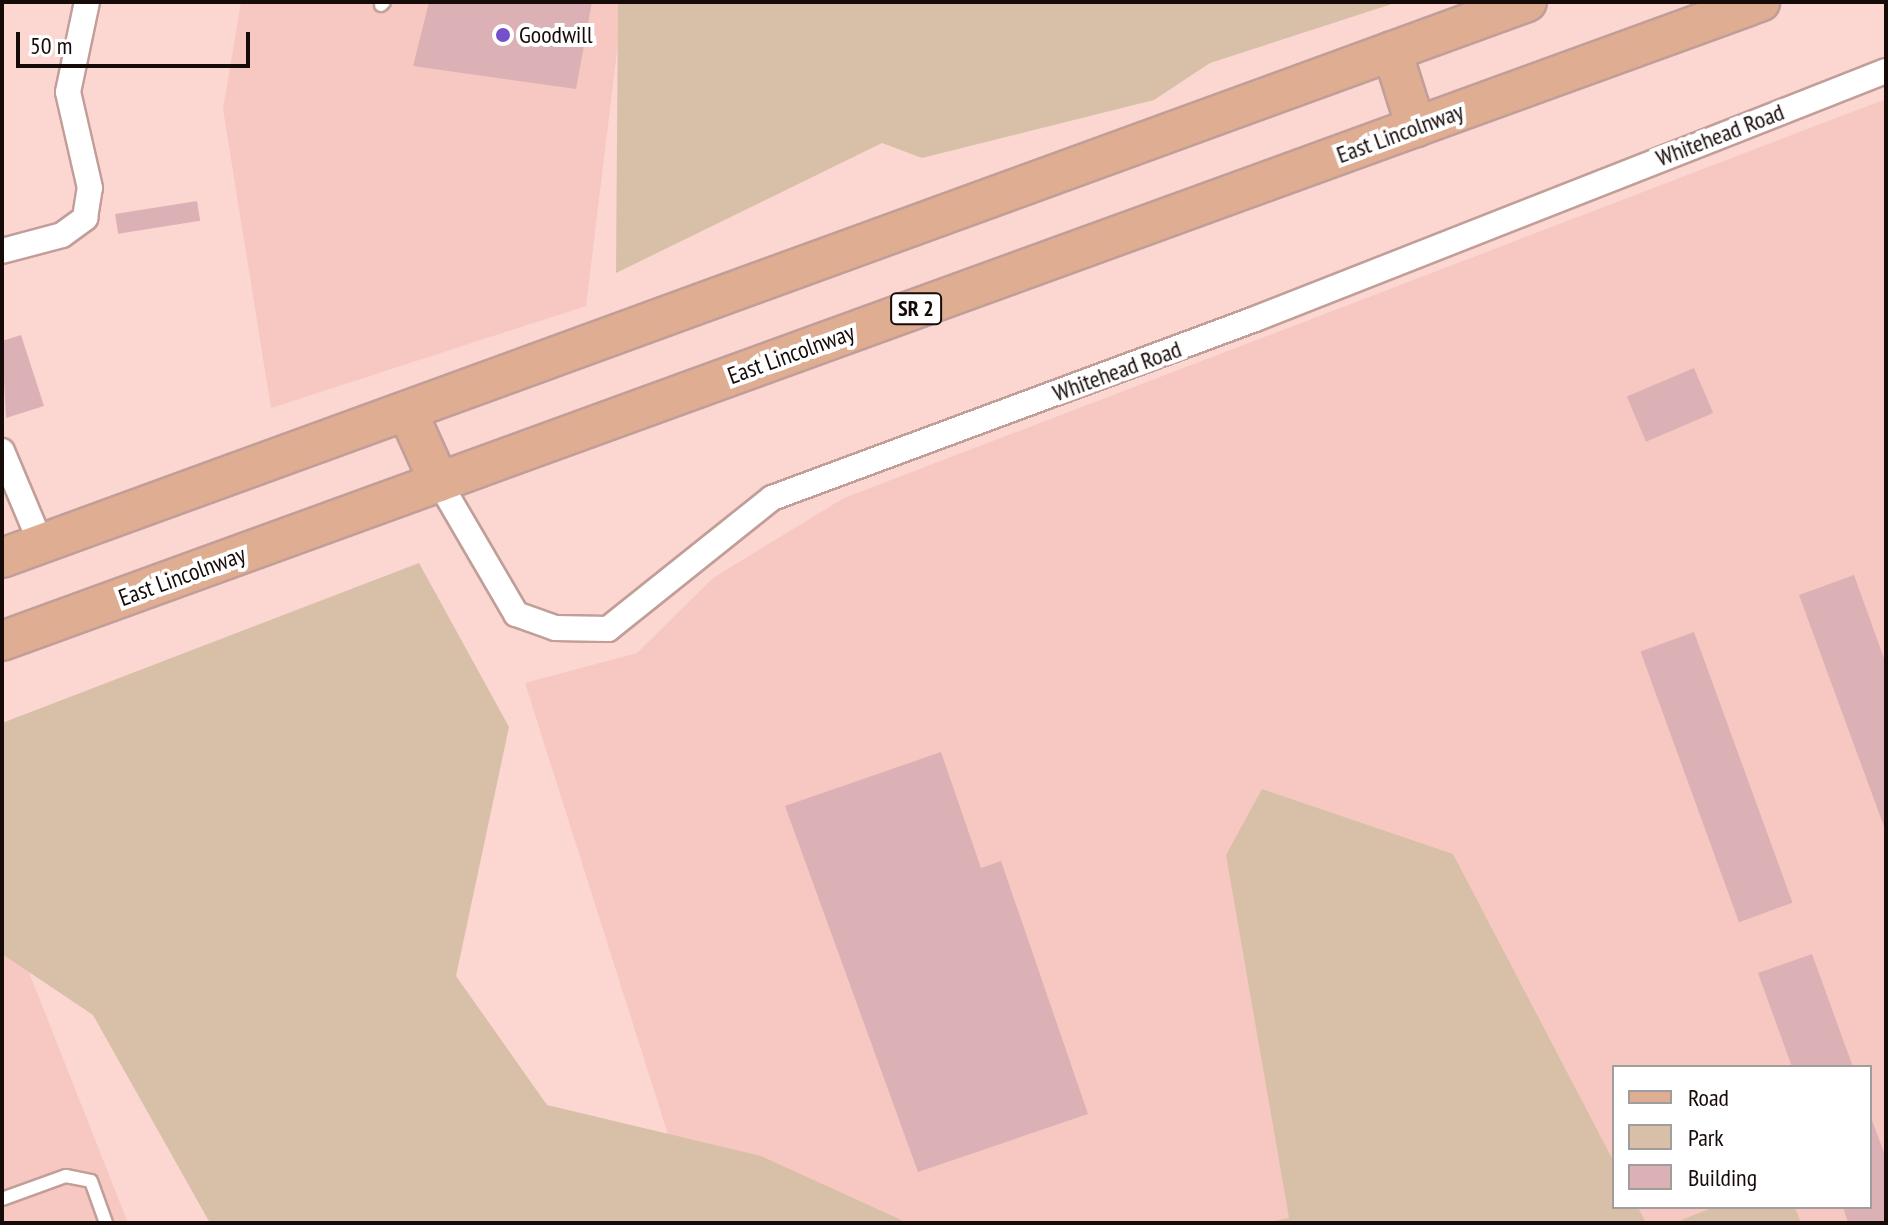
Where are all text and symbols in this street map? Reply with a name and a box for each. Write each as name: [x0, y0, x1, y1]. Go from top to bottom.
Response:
scale bar: [20, 16, 254, 66]
place label: Goodwill: [519, 21, 592, 49]
marker: Goodwill: [494, 26, 512, 44]
text: 50 m: [30, 30, 72, 61]
street label: East Lincolnway: [1333, 97, 1467, 169]
street label: Whitehead Road: [1652, 97, 1788, 173]
road number: SR 2: [890, 291, 942, 327]
street label: East Lincolnway: [724, 318, 858, 390]
street label: Whitehead Road: [1049, 334, 1185, 408]
street label: East Lincolnway: [115, 540, 249, 612]
legend: [1612, 1065, 1872, 1209]
text: Road: [1688, 1082, 1729, 1113]
text: Park: [1688, 1122, 1724, 1153]
text: Building: [1688, 1162, 1757, 1193]

